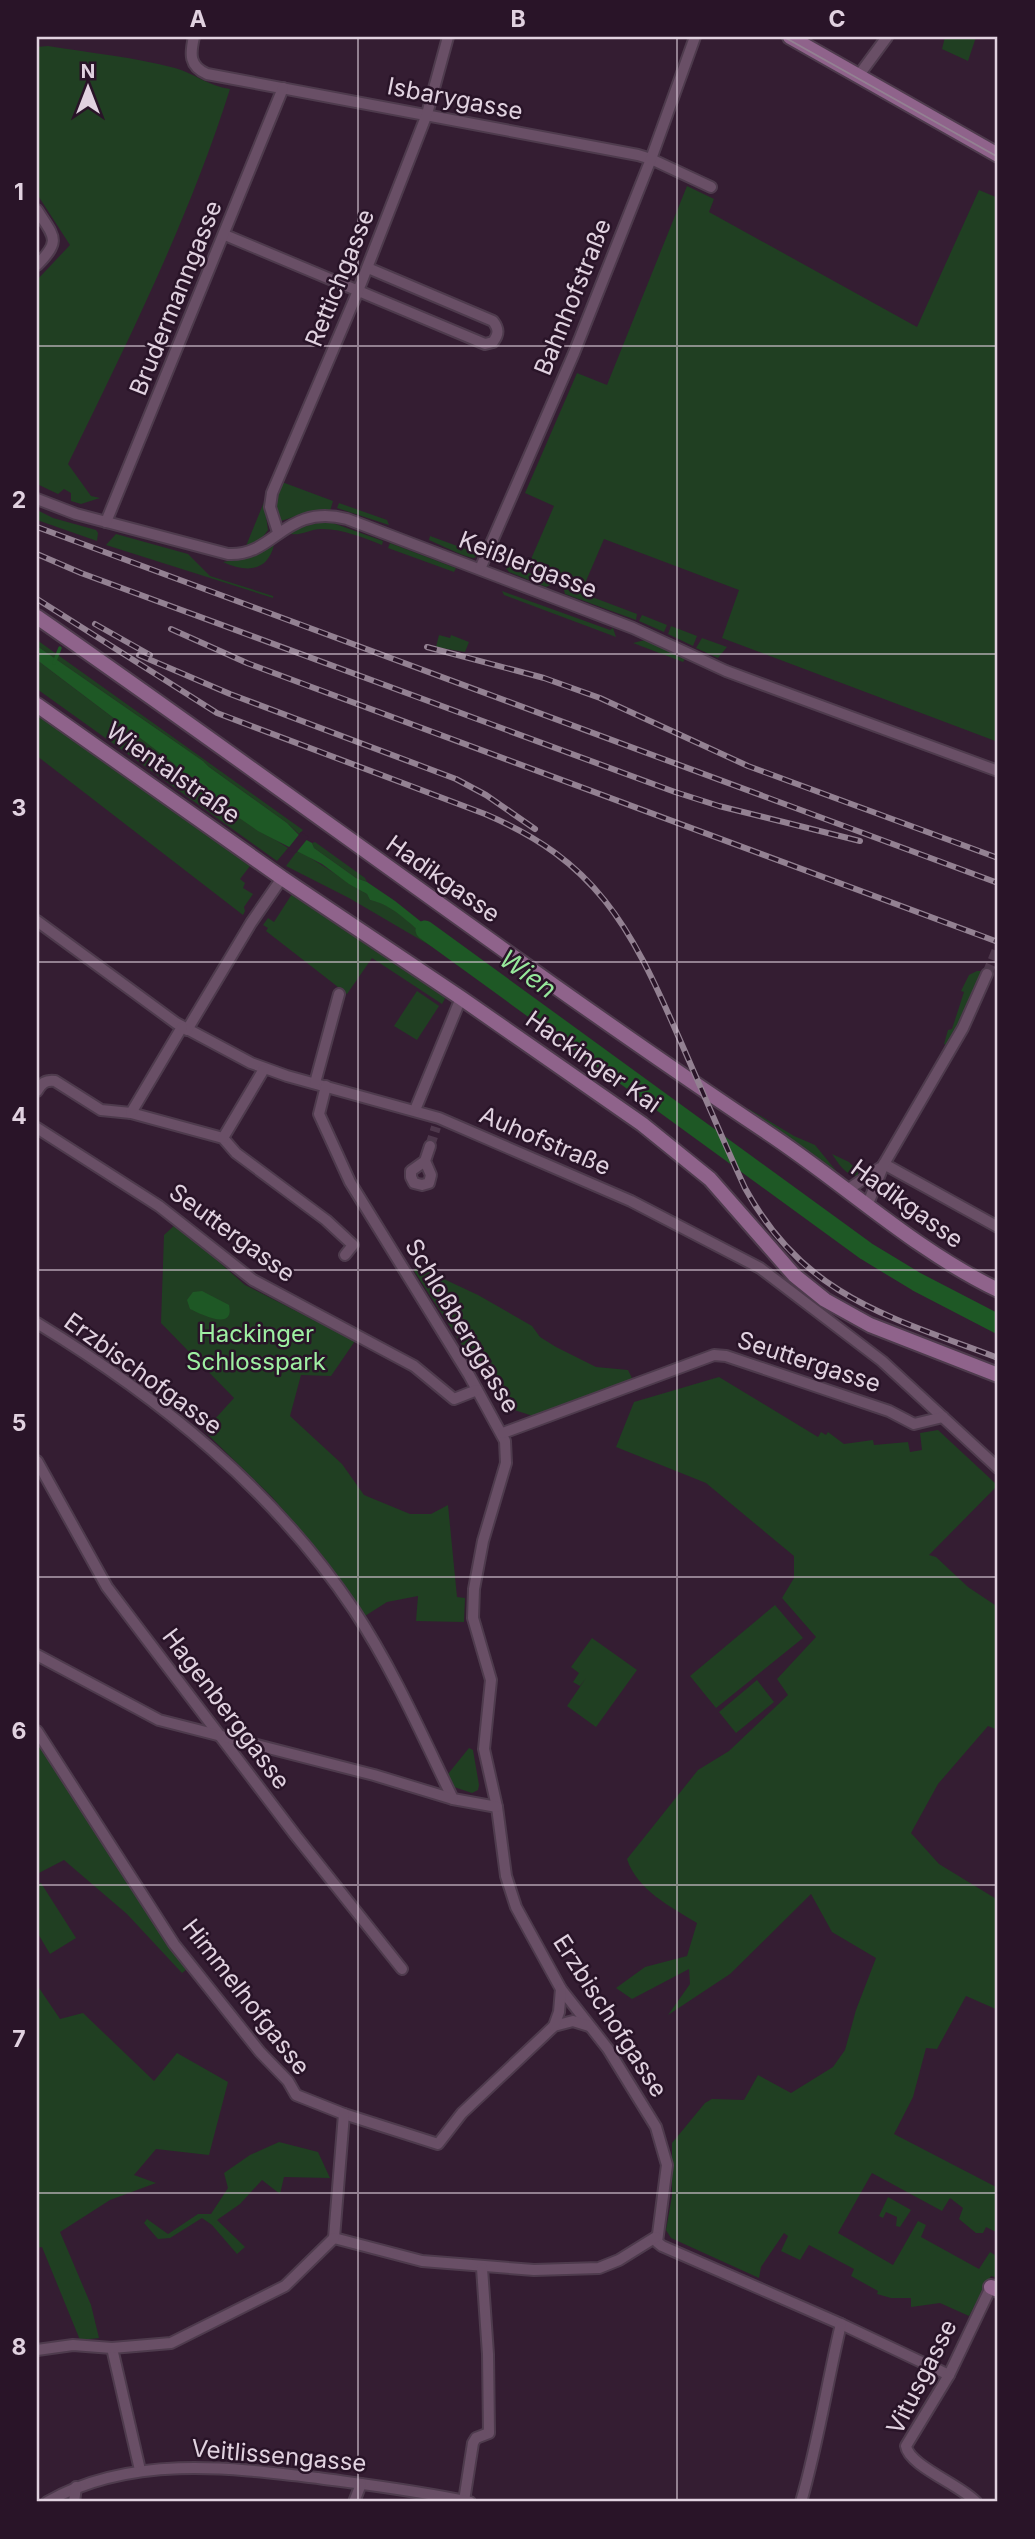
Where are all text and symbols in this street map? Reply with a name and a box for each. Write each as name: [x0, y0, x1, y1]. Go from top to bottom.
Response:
text: A: [189, 5, 207, 33]
text: B: [510, 5, 526, 33]
text: C: [828, 5, 846, 33]
north arrow: [52, 52, 122, 122]
text: N: [81, 60, 95, 83]
street label: Isbarygasse: [385, 71, 525, 126]
text: 1: [14, 178, 24, 206]
street label: Brudermanngasse: [123, 196, 228, 399]
street label: Rettichgasse: [299, 205, 380, 351]
street label: Bahnhofstraße: [528, 214, 617, 379]
text: 2: [12, 486, 26, 514]
street label: Keißlergasse: [455, 525, 601, 604]
street label: Wientalstraße: [101, 716, 246, 829]
text: 3: [12, 794, 26, 822]
street label: Hadikgasse: [381, 829, 506, 928]
water label: Wien: [494, 943, 563, 1004]
street label: Hackinger Kai: [520, 1004, 666, 1119]
street label: Auhofstraße: [475, 1100, 615, 1181]
text: 4: [11, 1102, 27, 1130]
street label: Hadikgasse: [845, 1153, 969, 1254]
street label: Seuttergasse: [164, 1177, 301, 1288]
street label: Schloßberggasse: [399, 1233, 526, 1418]
street label: Erzbischofgasse: [59, 1307, 228, 1441]
park label: Hackinger Schlosspark: [186, 1319, 326, 1376]
street label: Seuttergasse: [734, 1325, 884, 1398]
text: 5: [12, 1409, 26, 1437]
street label: Hagenberggasse: [157, 1623, 296, 1795]
text: 6: [12, 1717, 26, 1745]
street label: Himmelhofgasse: [177, 1913, 316, 2080]
street label: Erzbischofgasse: [547, 1929, 674, 2102]
text: 7: [12, 2025, 26, 2053]
street label: Vitusgasse: [880, 2315, 963, 2439]
text: 8: [12, 2333, 26, 2361]
street label: Veitlissengasse: [190, 2433, 368, 2478]

